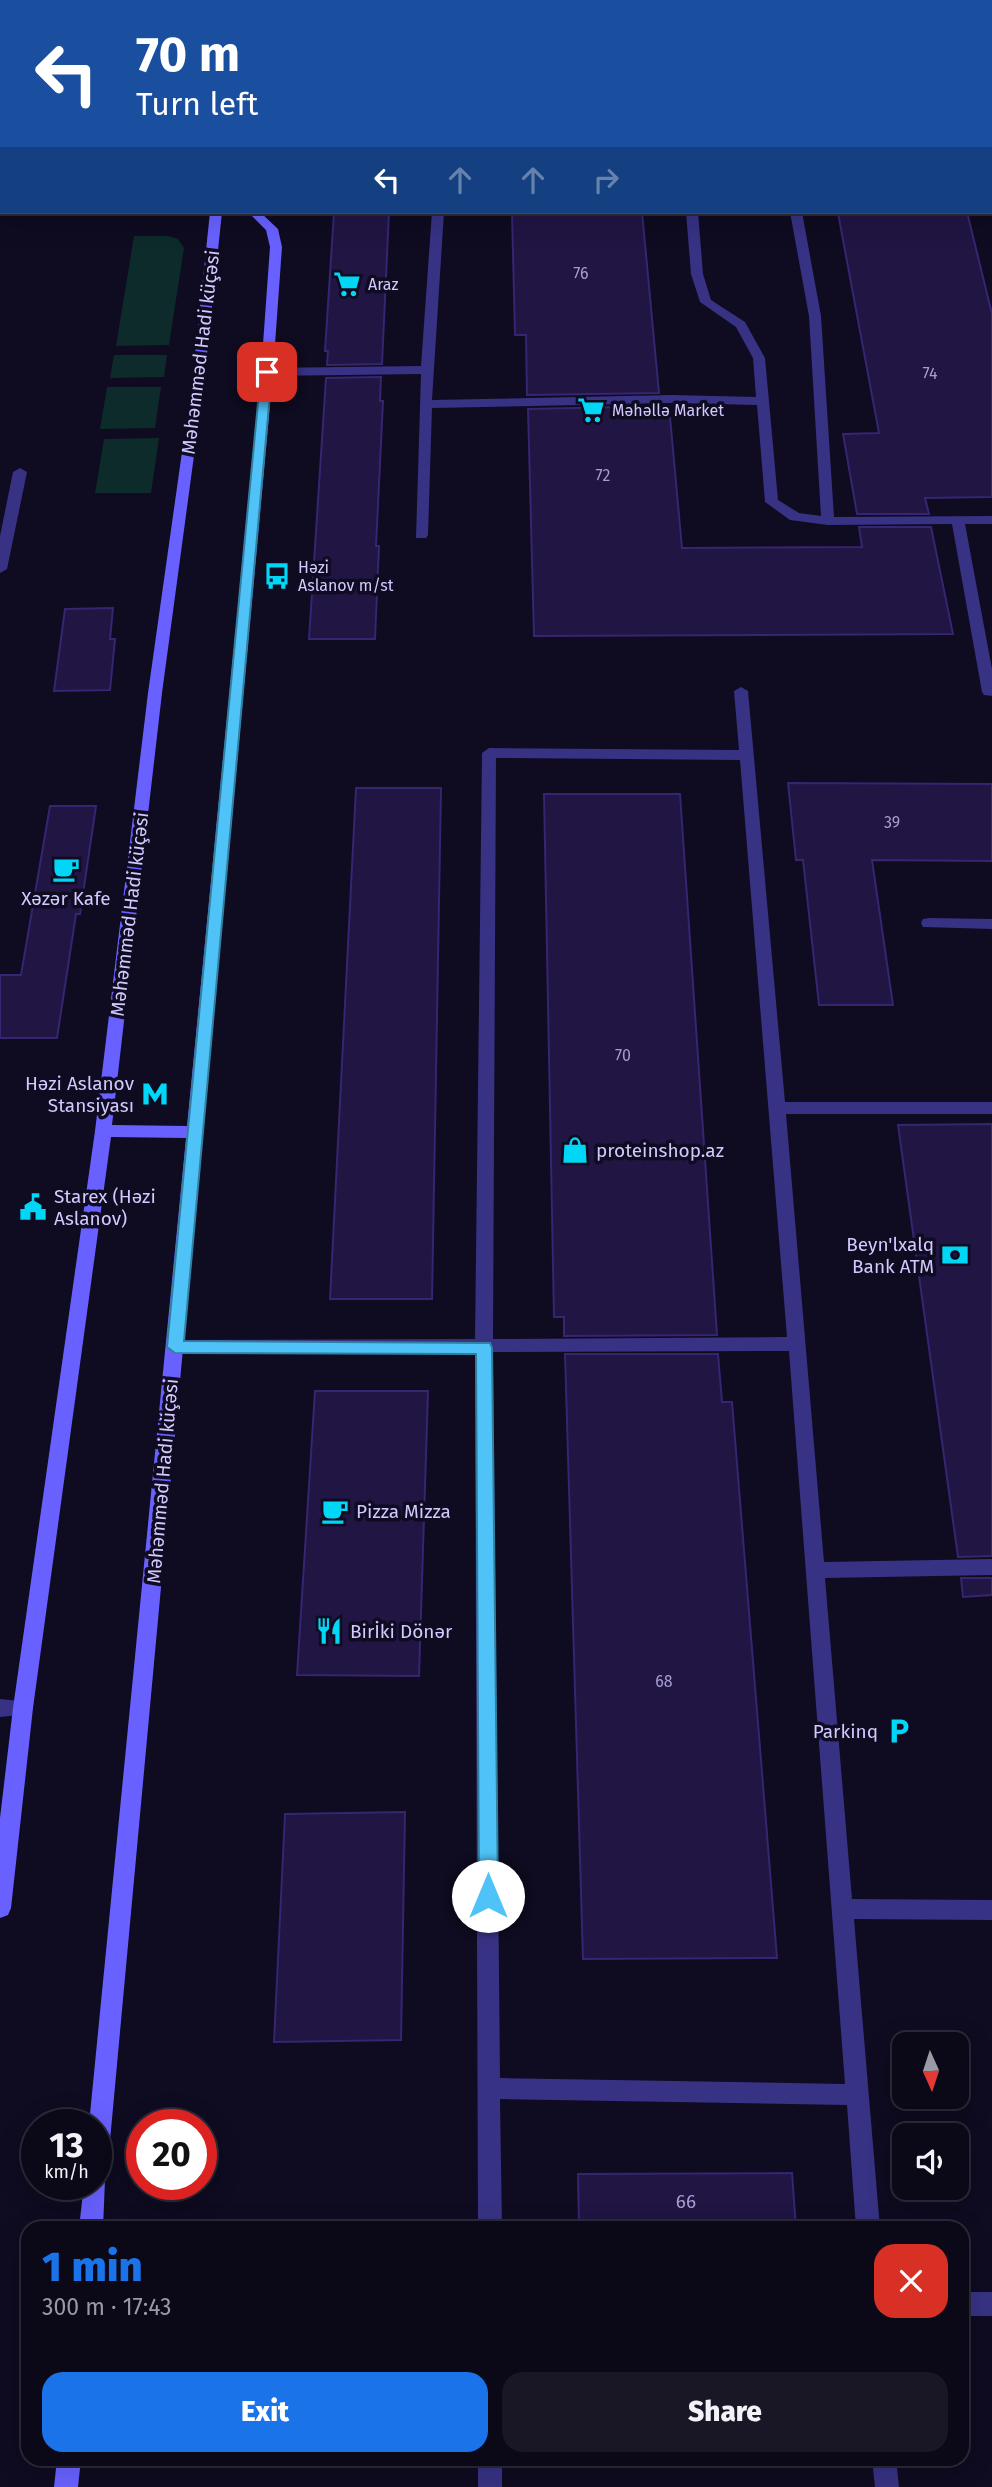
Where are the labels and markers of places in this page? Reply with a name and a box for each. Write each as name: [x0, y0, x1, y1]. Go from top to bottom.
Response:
supermarket icon: Araz: [332, 269, 362, 299]
place label: Araz: [368, 275, 398, 294]
pin: [237, 342, 297, 402]
supermarket icon: Mәhәllә Market: [576, 395, 606, 425]
place label: Mәhәllә Market: [612, 401, 724, 420]
place label: Həzi Aslanov m/st: [298, 558, 394, 595]
bus stop icon: Həzi Aslanov m/st: [262, 561, 292, 591]
cafe icon: Xəzər Kafe: [51, 854, 81, 884]
place label: Xəzər Kafe: [21, 887, 111, 910]
place label: Həzi Aslanov Stansiyası: [25, 1072, 135, 1117]
metro station icon: Həzi Aslanov Stansiyası: [140, 1079, 170, 1109]
shop icon: proteinshop.az: [560, 1135, 590, 1165]
place label: proteinshop.az: [596, 1139, 724, 1162]
place label: Starex (Həzi Aslanov): [54, 1185, 156, 1230]
public building icon: Starex (Həzi Aslanov): [18, 1192, 48, 1222]
place label: Beyn'lxalq Bank ATM: [846, 1233, 934, 1278]
bank icon: Beyn'lxalq Bank ATM: [940, 1240, 970, 1270]
cafe icon: Pizza Mizza: [320, 1496, 350, 1526]
place label: Pizza Mizza: [356, 1500, 451, 1523]
restaurant icon: Birİki Dönər: [314, 1616, 344, 1646]
place label: Birİki Dönər: [350, 1620, 453, 1643]
parking icon: Parkinq: [884, 1716, 914, 1746]
place label: Parkinq: [813, 1720, 878, 1743]

